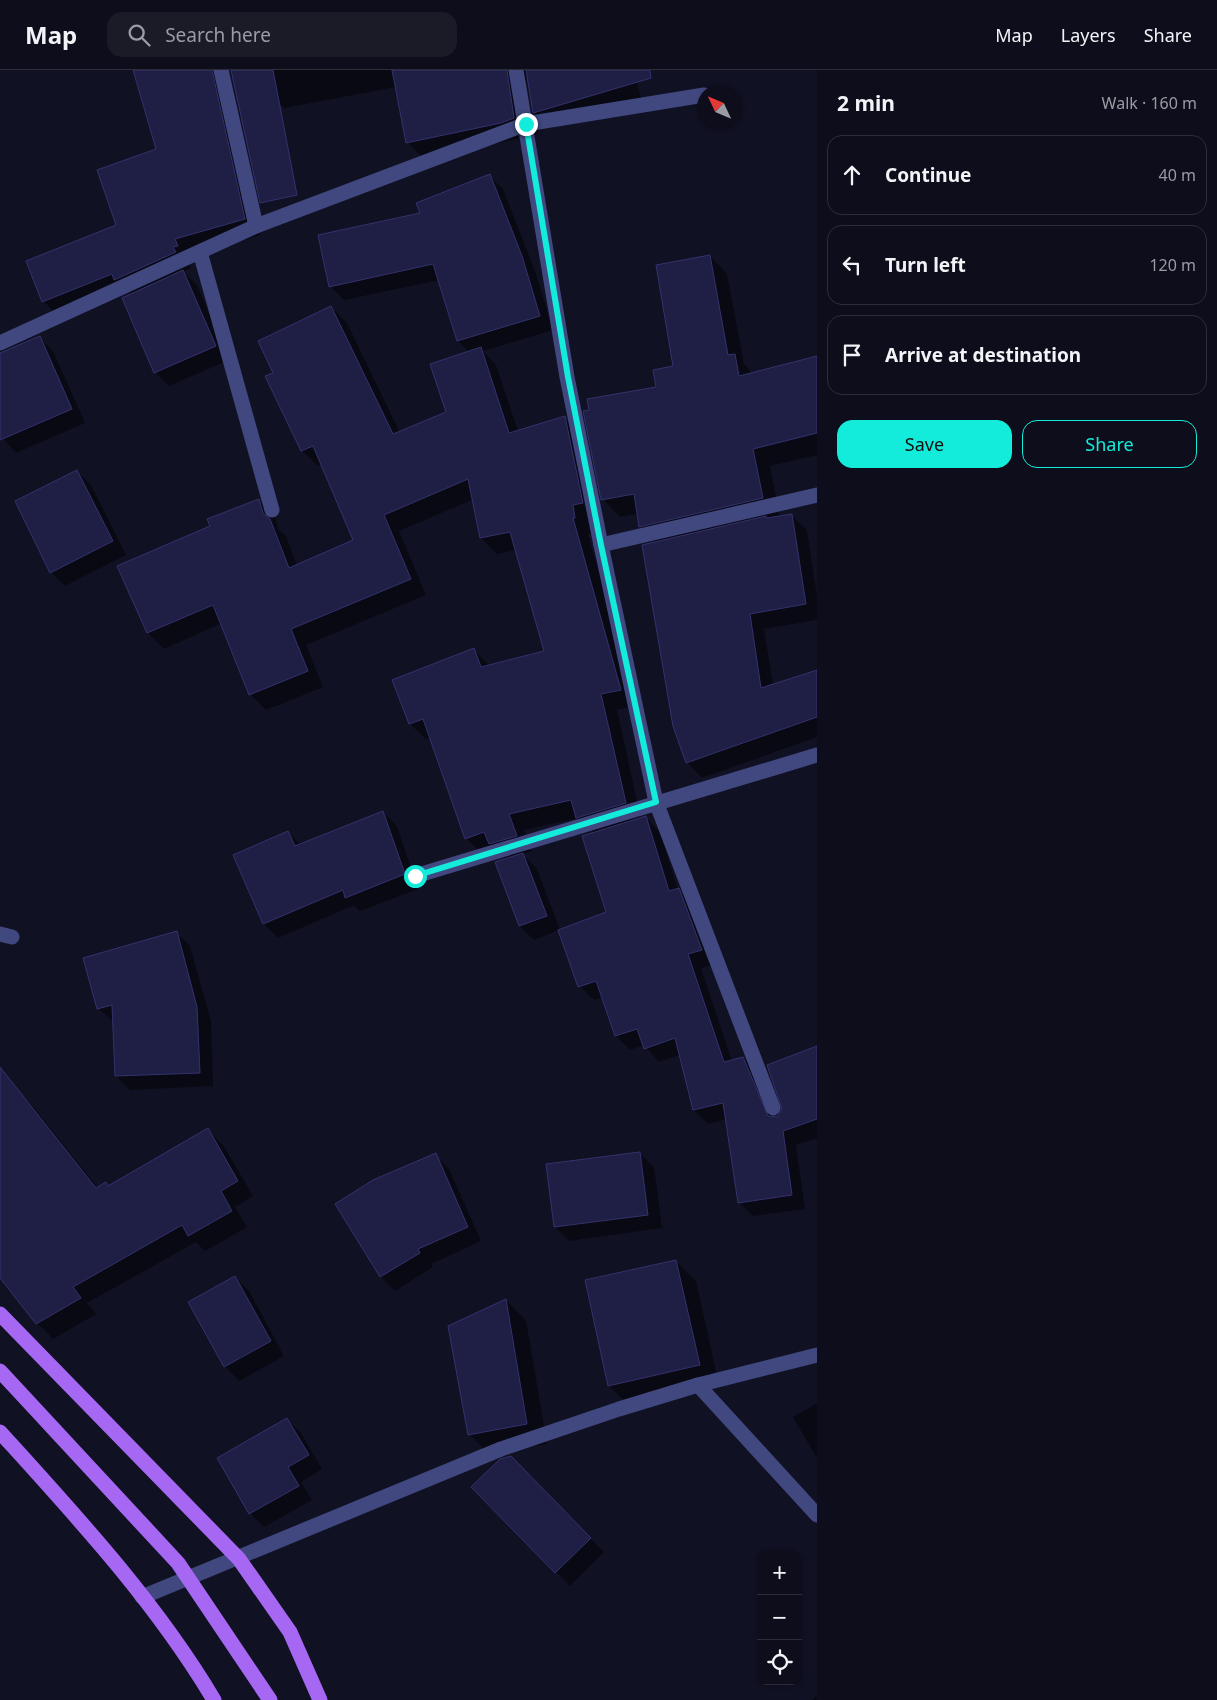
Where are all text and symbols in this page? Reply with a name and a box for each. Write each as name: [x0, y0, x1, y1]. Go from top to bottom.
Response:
search box: [107, 12, 457, 57]
text: Map: [25, 18, 77, 51]
icon: search: [125, 21, 153, 49]
text: Search here: [165, 22, 271, 48]
text: Map: [995, 23, 1033, 47]
text: Layers: [1061, 23, 1116, 47]
text: Share: [1144, 23, 1192, 47]
north arrow: [697, 85, 742, 130]
text: 2 min: [837, 89, 895, 117]
text: Walk · 160 m: [1102, 92, 1197, 114]
route end: [515, 113, 538, 136]
icon: ahead: [838, 161, 866, 189]
text: Continue: [885, 162, 971, 188]
text: 40 m: [1159, 164, 1196, 186]
icon: left: [838, 251, 866, 279]
text: Turn left: [885, 252, 966, 278]
text: 120 m: [1149, 254, 1196, 276]
icon: arrive: [838, 341, 866, 369]
text: Arrive at destination: [885, 342, 1081, 368]
button: Save: [837, 420, 1012, 468]
button: Share: [1022, 420, 1197, 468]
route start: [404, 865, 427, 888]
map controls: [757, 1550, 802, 1685]
button: +: [757, 1550, 802, 1595]
button: −: [757, 1595, 802, 1640]
button: locate: [757, 1640, 802, 1685]

